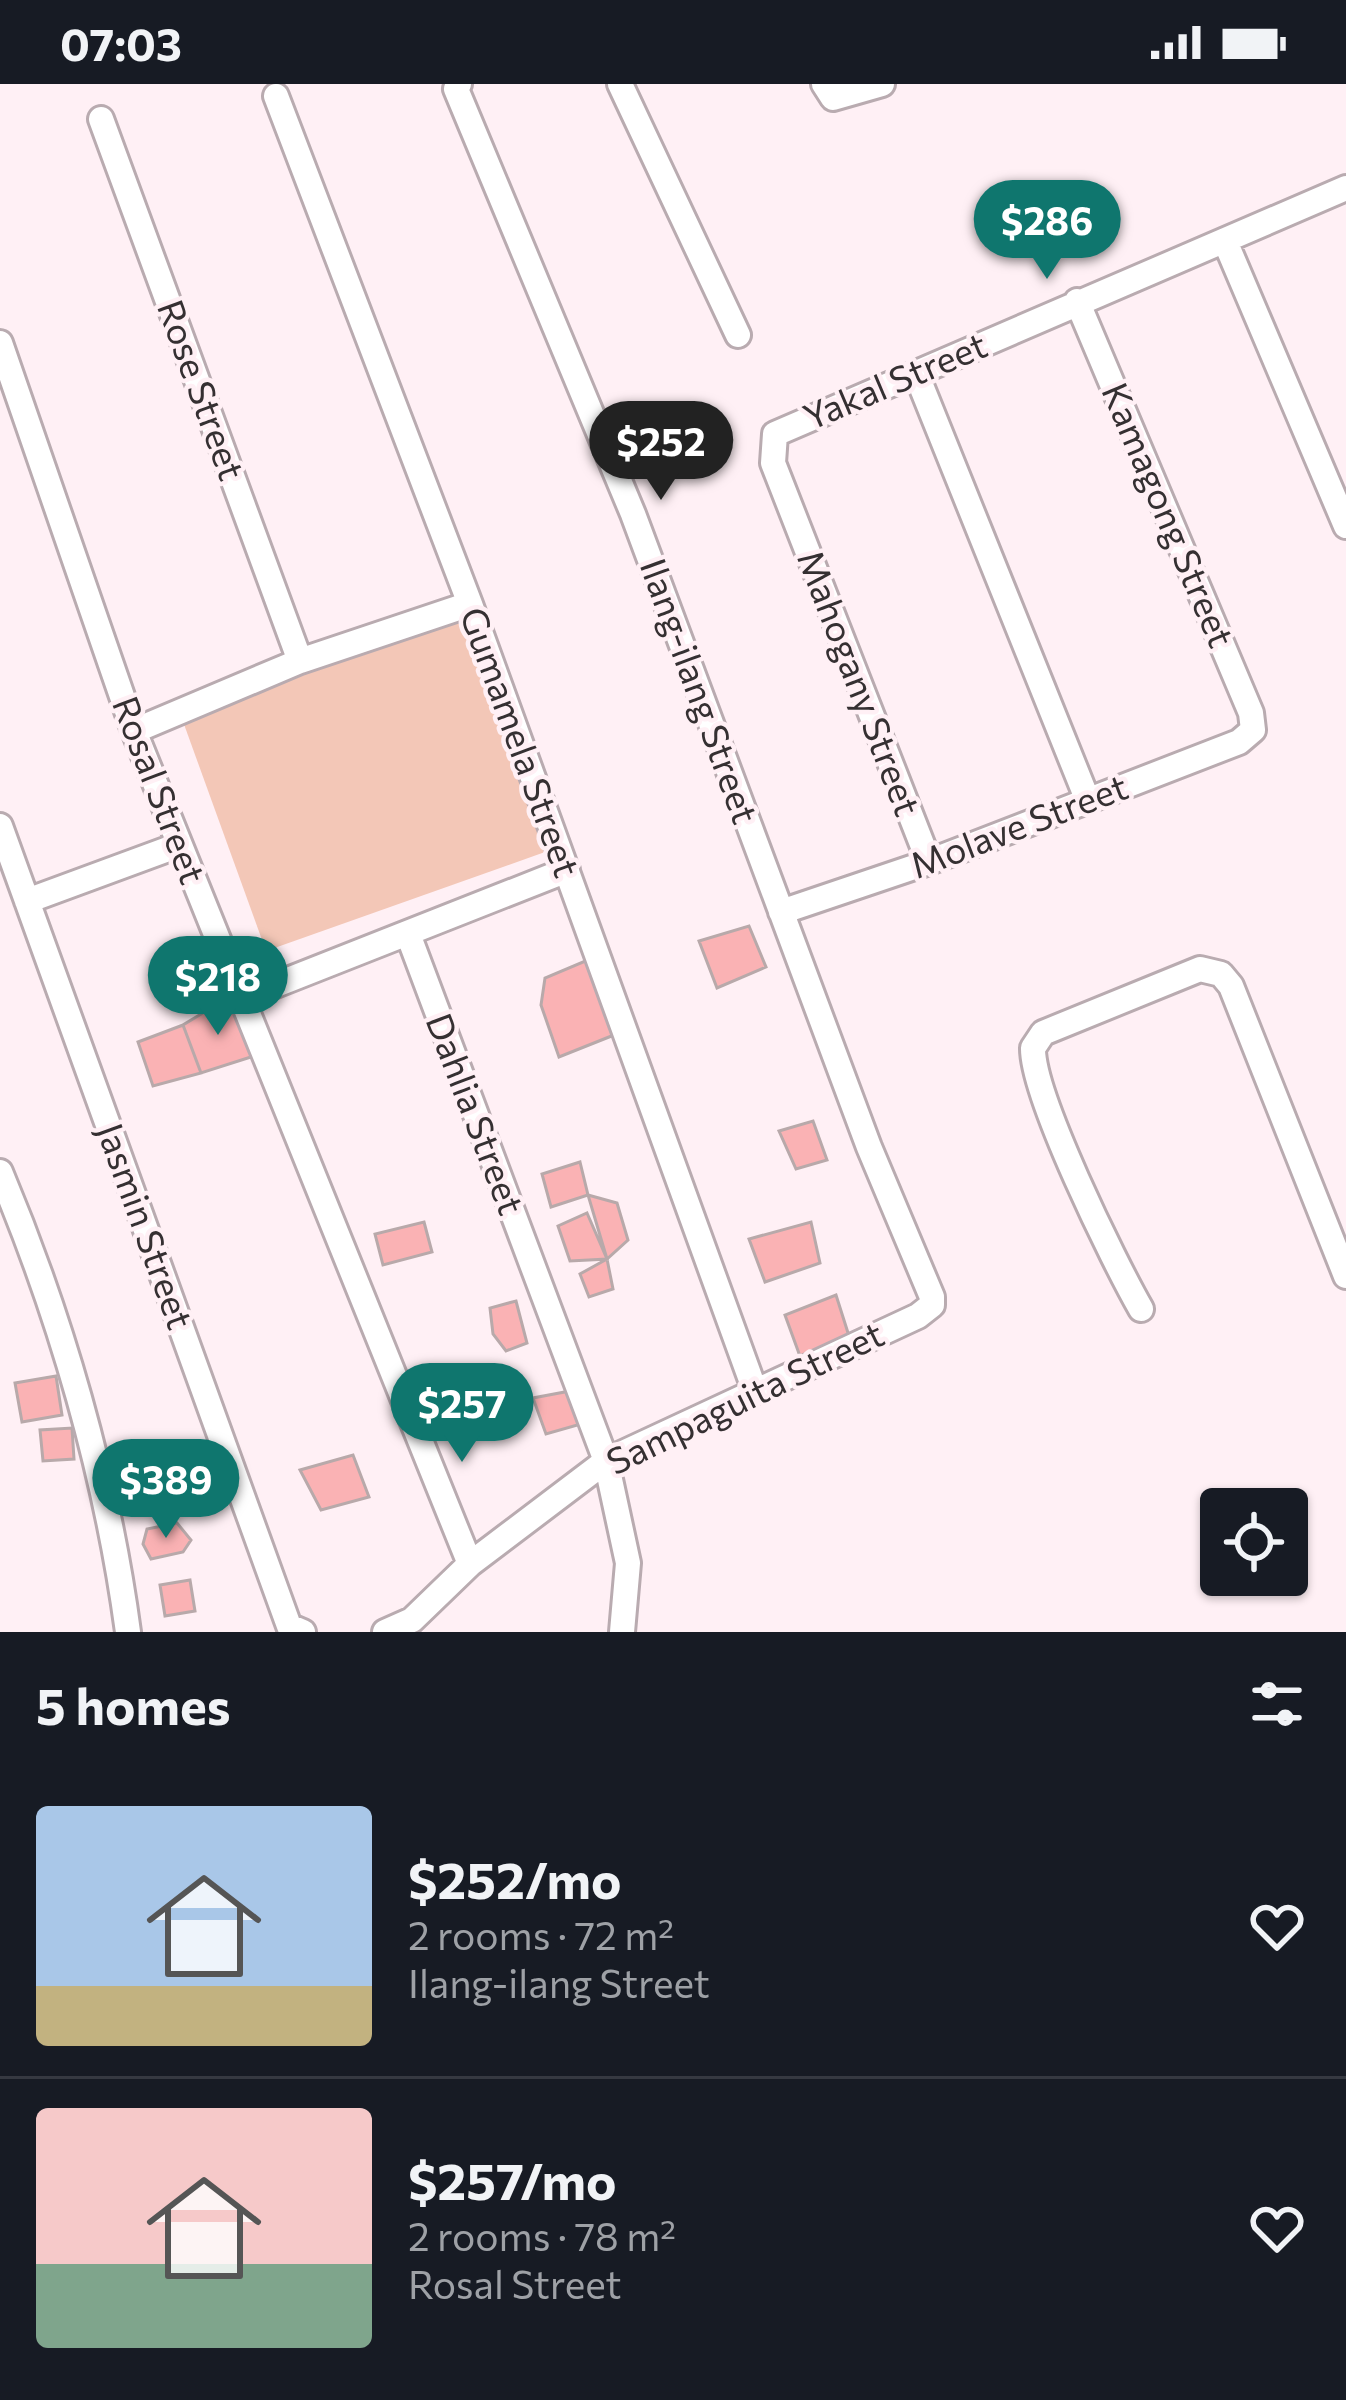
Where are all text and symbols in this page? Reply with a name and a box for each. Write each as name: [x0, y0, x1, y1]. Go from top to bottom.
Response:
text: 07:03: [60, 15, 182, 70]
pin: $286: [976, 180, 1118, 282]
text: $286: [1001, 195, 1093, 243]
street label: Rose Street: [150, 293, 256, 485]
street label: Yakal Street: [796, 321, 992, 437]
street label: Kamagong Street: [1094, 376, 1245, 653]
pin: $252: [590, 401, 732, 503]
text: $252: [616, 416, 706, 464]
street label: Mahogany Street: [790, 543, 932, 821]
street label: Ilang-ilang Street: [633, 552, 769, 829]
street label: Gumamela Street: [453, 600, 591, 882]
street label: Rosal Street: [105, 689, 217, 889]
street label: Molave Street: [904, 763, 1133, 886]
pin: $218: [147, 936, 289, 1038]
text: $218: [175, 951, 261, 999]
street label: Dahlia Street: [418, 1007, 535, 1220]
street label: Jasmin Street: [89, 1116, 204, 1334]
street label: Sampaguita Street: [599, 1310, 890, 1482]
pin: $257: [391, 1363, 533, 1465]
text: $257: [418, 1378, 506, 1426]
pin: $389: [95, 1439, 237, 1541]
text: $389: [119, 1454, 213, 1502]
map controls: [1200, 1488, 1308, 1596]
button: locate: [1200, 1488, 1308, 1596]
icon: filters: [1244, 1671, 1310, 1737]
text: 5 homes: [36, 1673, 231, 1736]
text: $252/mo: [408, 1847, 621, 1910]
icon: home: [132, 1854, 276, 1998]
icon: heart: [1244, 1893, 1310, 1959]
text: 2 rooms · 72 m²: [408, 1910, 674, 1958]
text: Ilang-ilang Street: [408, 1958, 710, 2006]
text: $257/mo: [408, 2148, 617, 2211]
icon: home: [132, 2156, 276, 2300]
icon: heart: [1244, 2195, 1310, 2261]
text: 2 rooms · 78 m²: [408, 2211, 676, 2259]
text: Rosal Street: [408, 2259, 622, 2307]

